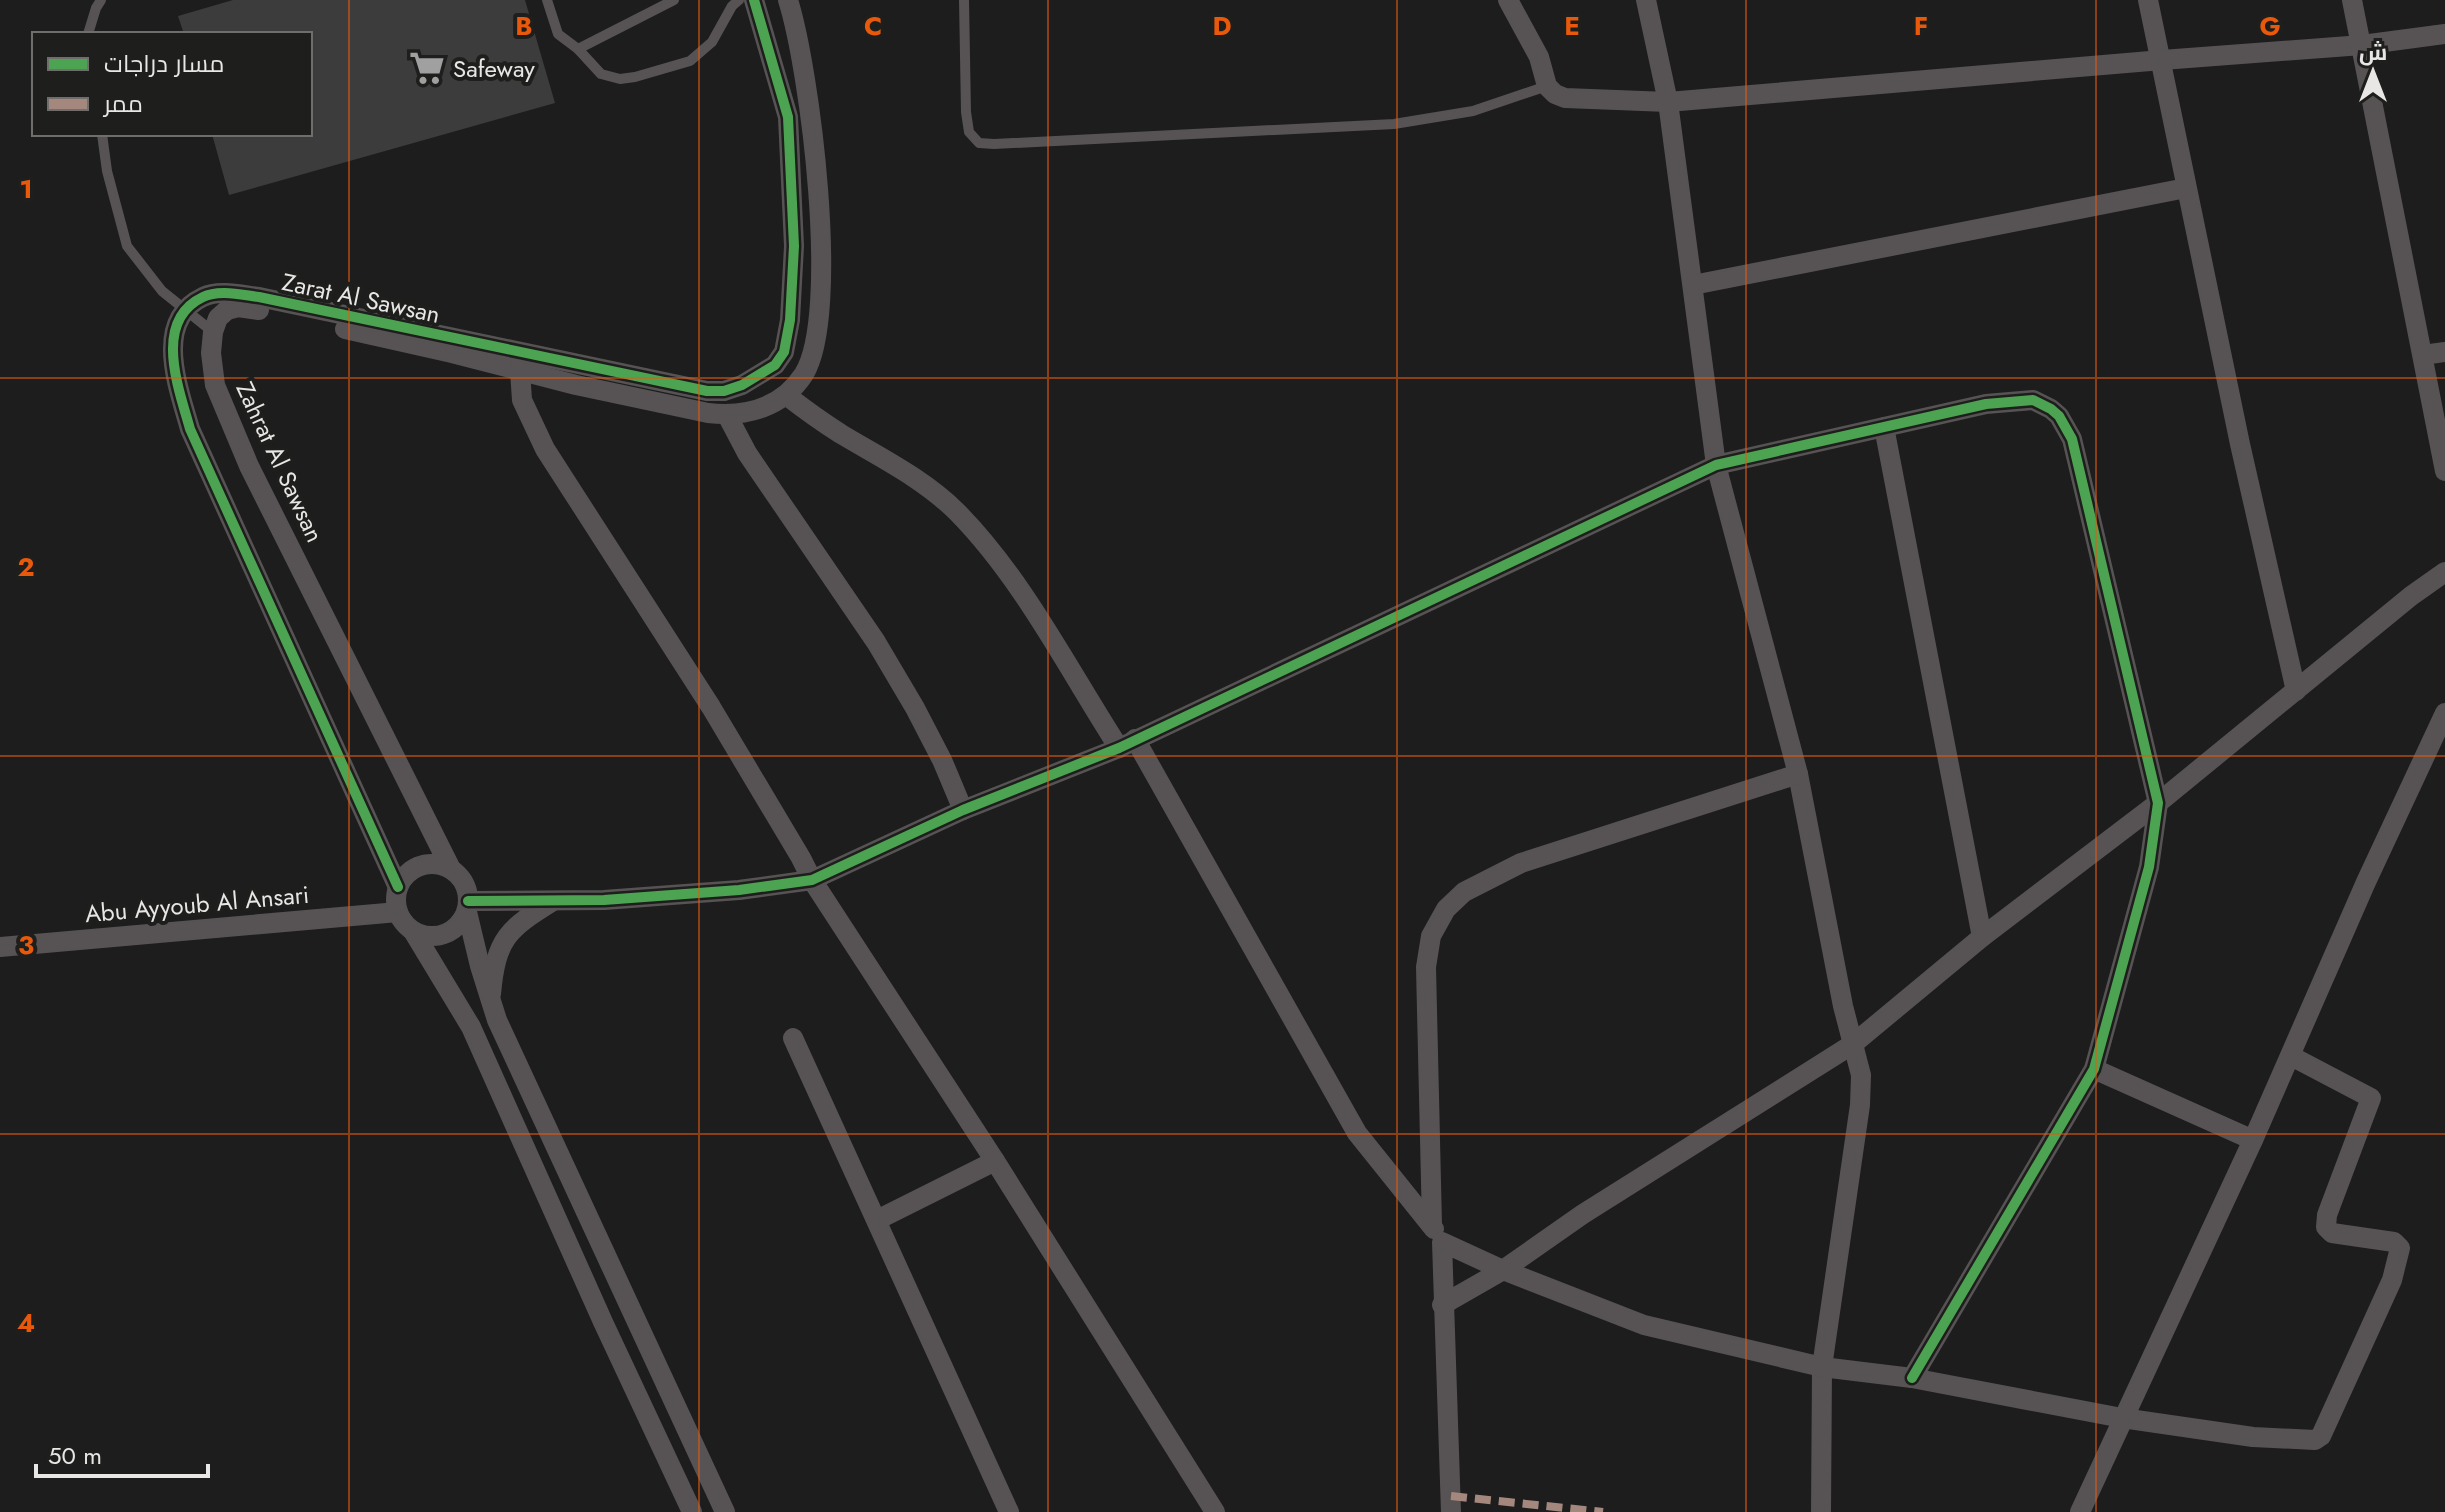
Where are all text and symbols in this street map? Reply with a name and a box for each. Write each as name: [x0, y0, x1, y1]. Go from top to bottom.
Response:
text: B: [515, 7, 533, 45]
text: C: [864, 7, 882, 45]
text: D: [1212, 7, 1232, 45]
text: E: [1564, 7, 1580, 45]
text: F: [1914, 7, 1928, 45]
text: G: [2259, 7, 2281, 45]
legend: [32, 32, 312, 136]
north arrow: [2333, 32, 2413, 112]
text: ش: [2359, 36, 2387, 68]
text: مسار دراجات: [104, 46, 224, 81]
supermarket icon: Safeway: [408, 49, 446, 87]
place label: Safeway: [453, 51, 535, 86]
text: ممر: [102, 86, 143, 121]
text: 1: [19, 170, 33, 208]
street label: Zarat Al Sawsan: [279, 264, 443, 332]
street label: Zahrat Al Sawsan: [228, 376, 332, 548]
text: 2: [17, 548, 35, 586]
street label: Abu Ayyoub Al Ansari: [84, 877, 310, 931]
text: 3: [18, 926, 34, 964]
text: 4: [17, 1304, 35, 1342]
scale bar: [36, 1428, 208, 1478]
text: 50 m: [48, 1438, 102, 1473]

